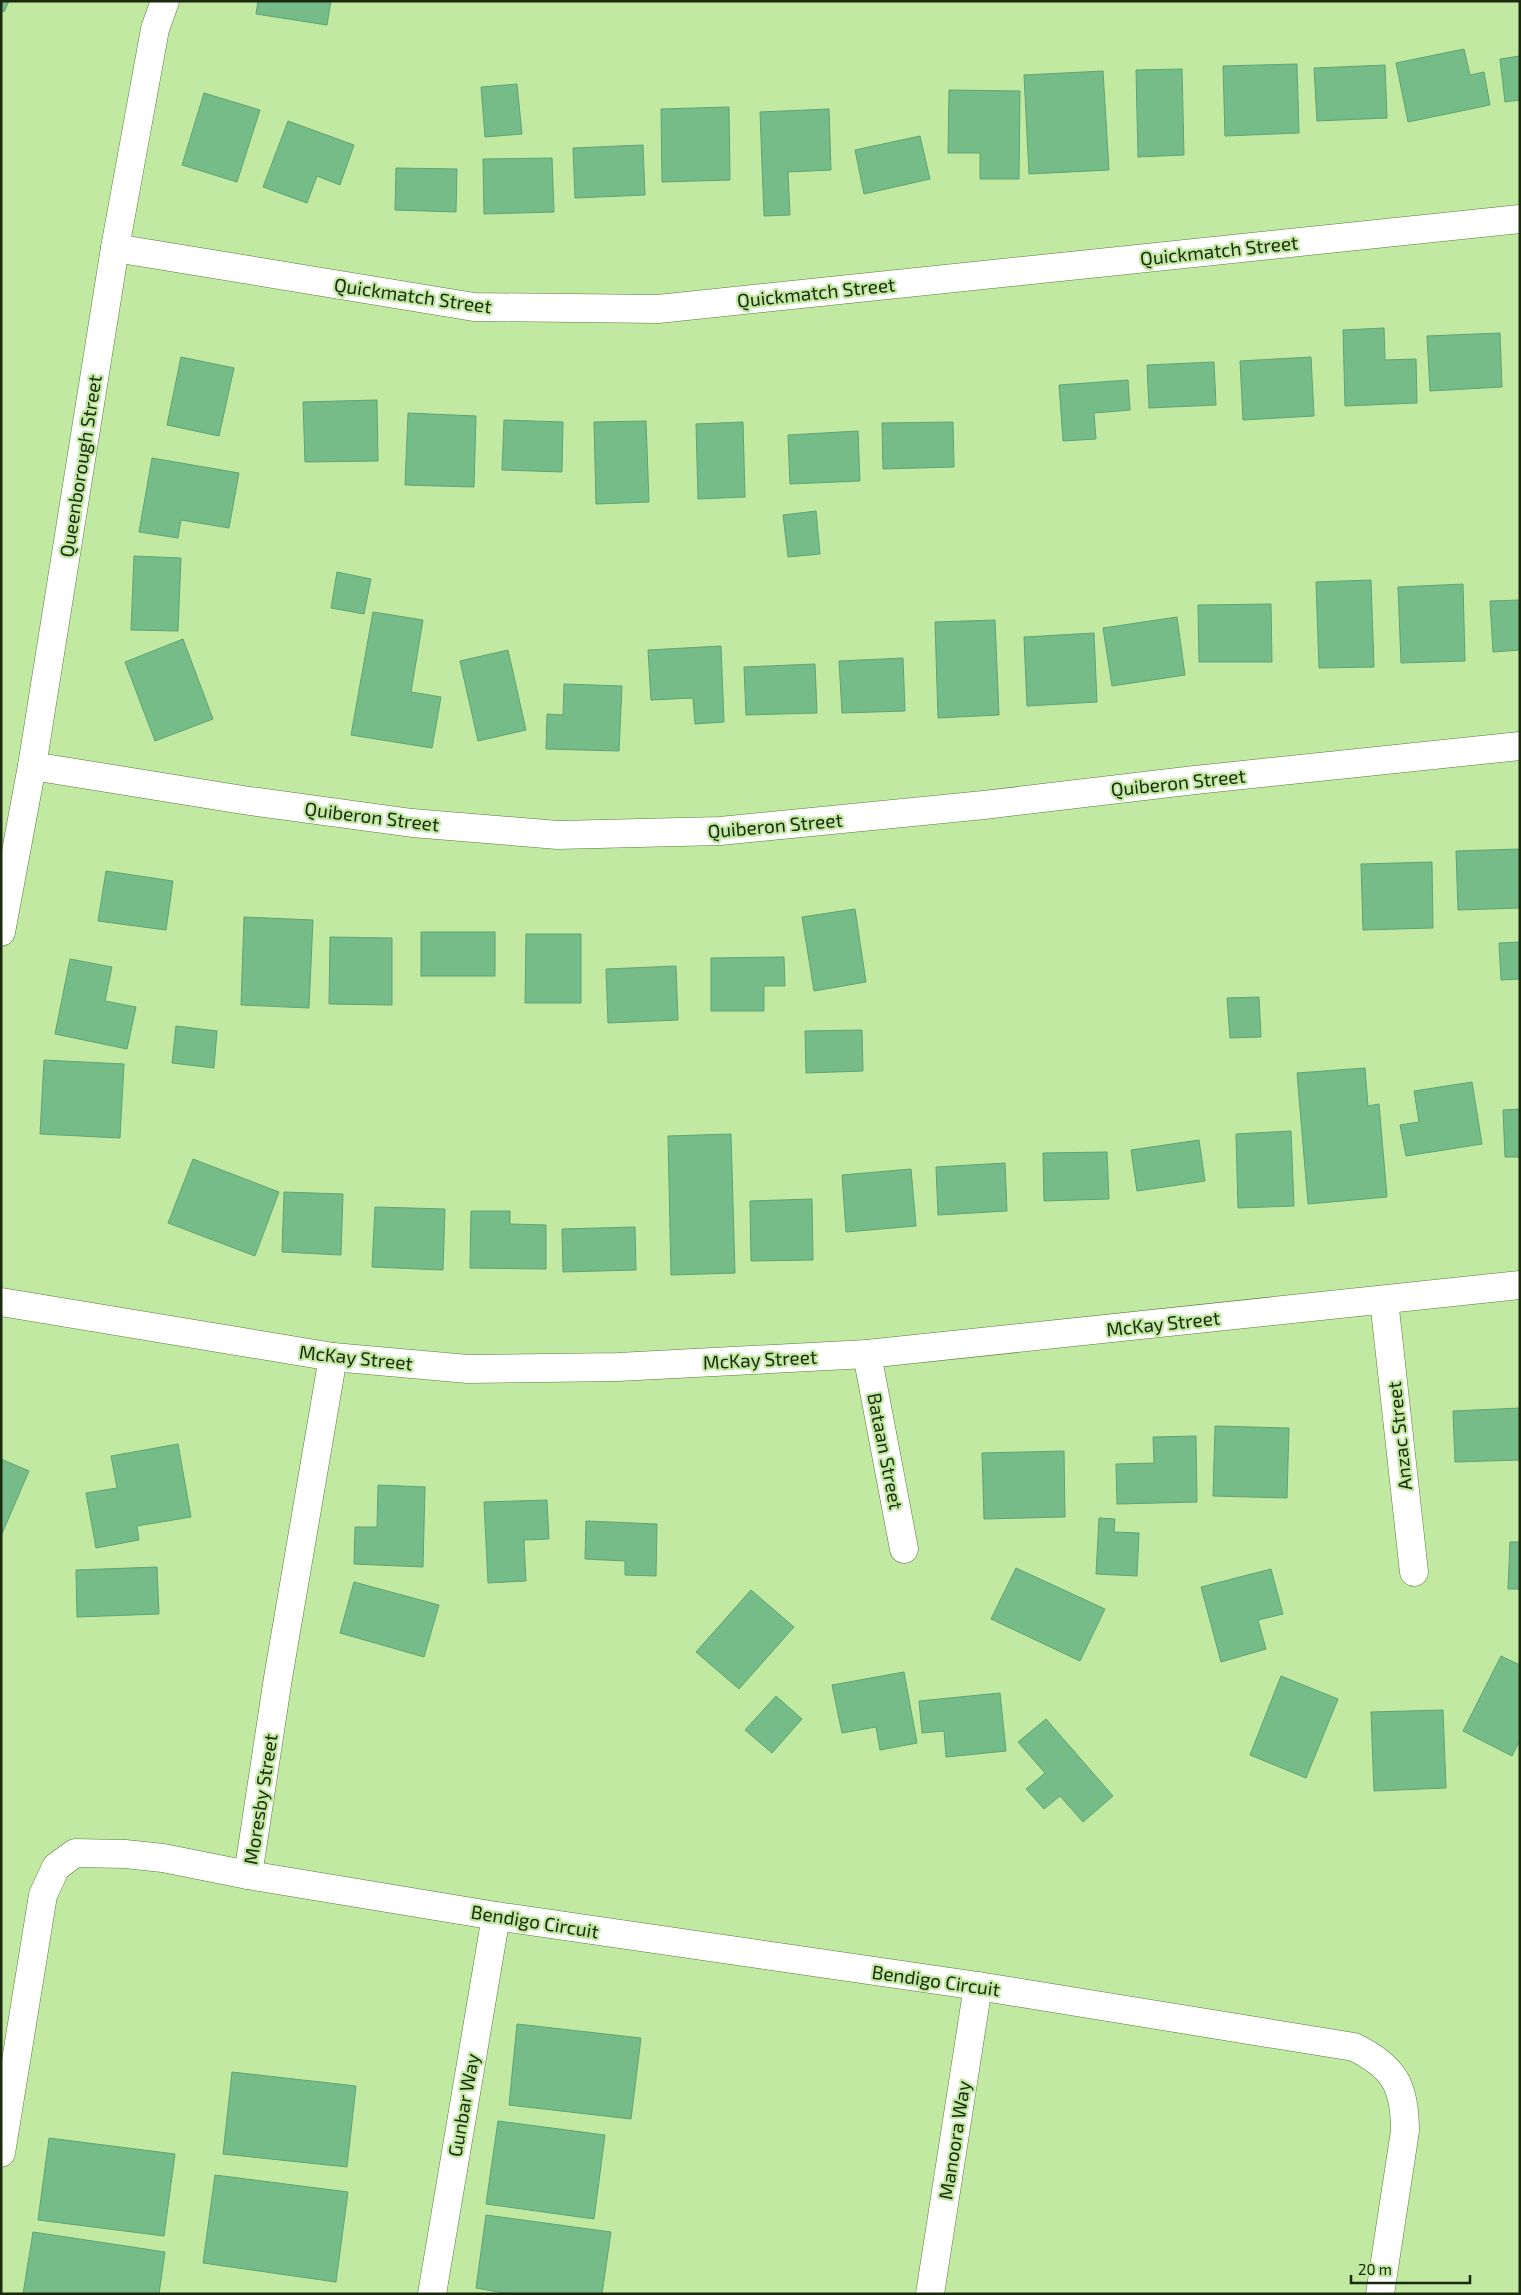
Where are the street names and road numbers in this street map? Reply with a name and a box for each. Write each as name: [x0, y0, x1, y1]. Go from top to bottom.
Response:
street label: Quickmatch Street: [1139, 230, 1299, 270]
street label: Quickmatch Street: [736, 272, 896, 312]
street label: Quickmatch Street: [333, 273, 493, 317]
street label: Queenborough Street: [54, 373, 106, 559]
street label: Quiberon Street: [1109, 763, 1247, 801]
street label: Quiberon Street: [303, 796, 441, 836]
street label: Quiberon Street: [706, 808, 844, 842]
street label: McKay Street: [1105, 1306, 1221, 1340]
street label: McKay Street: [298, 1340, 414, 1374]
street label: McKay Street: [702, 1345, 818, 1373]
street label: Anzac Street: [1382, 1380, 1416, 1492]
street label: Bataan Street: [863, 1391, 909, 1511]
street label: Moresby Street: [238, 1732, 282, 1866]
street label: Bendigo Circuit: [469, 1900, 601, 1942]
street label: Bendigo Circuit: [870, 1960, 1002, 2000]
street label: Gunbar Way: [443, 2052, 483, 2158]
street label: Manoora Way: [933, 2079, 975, 2201]

